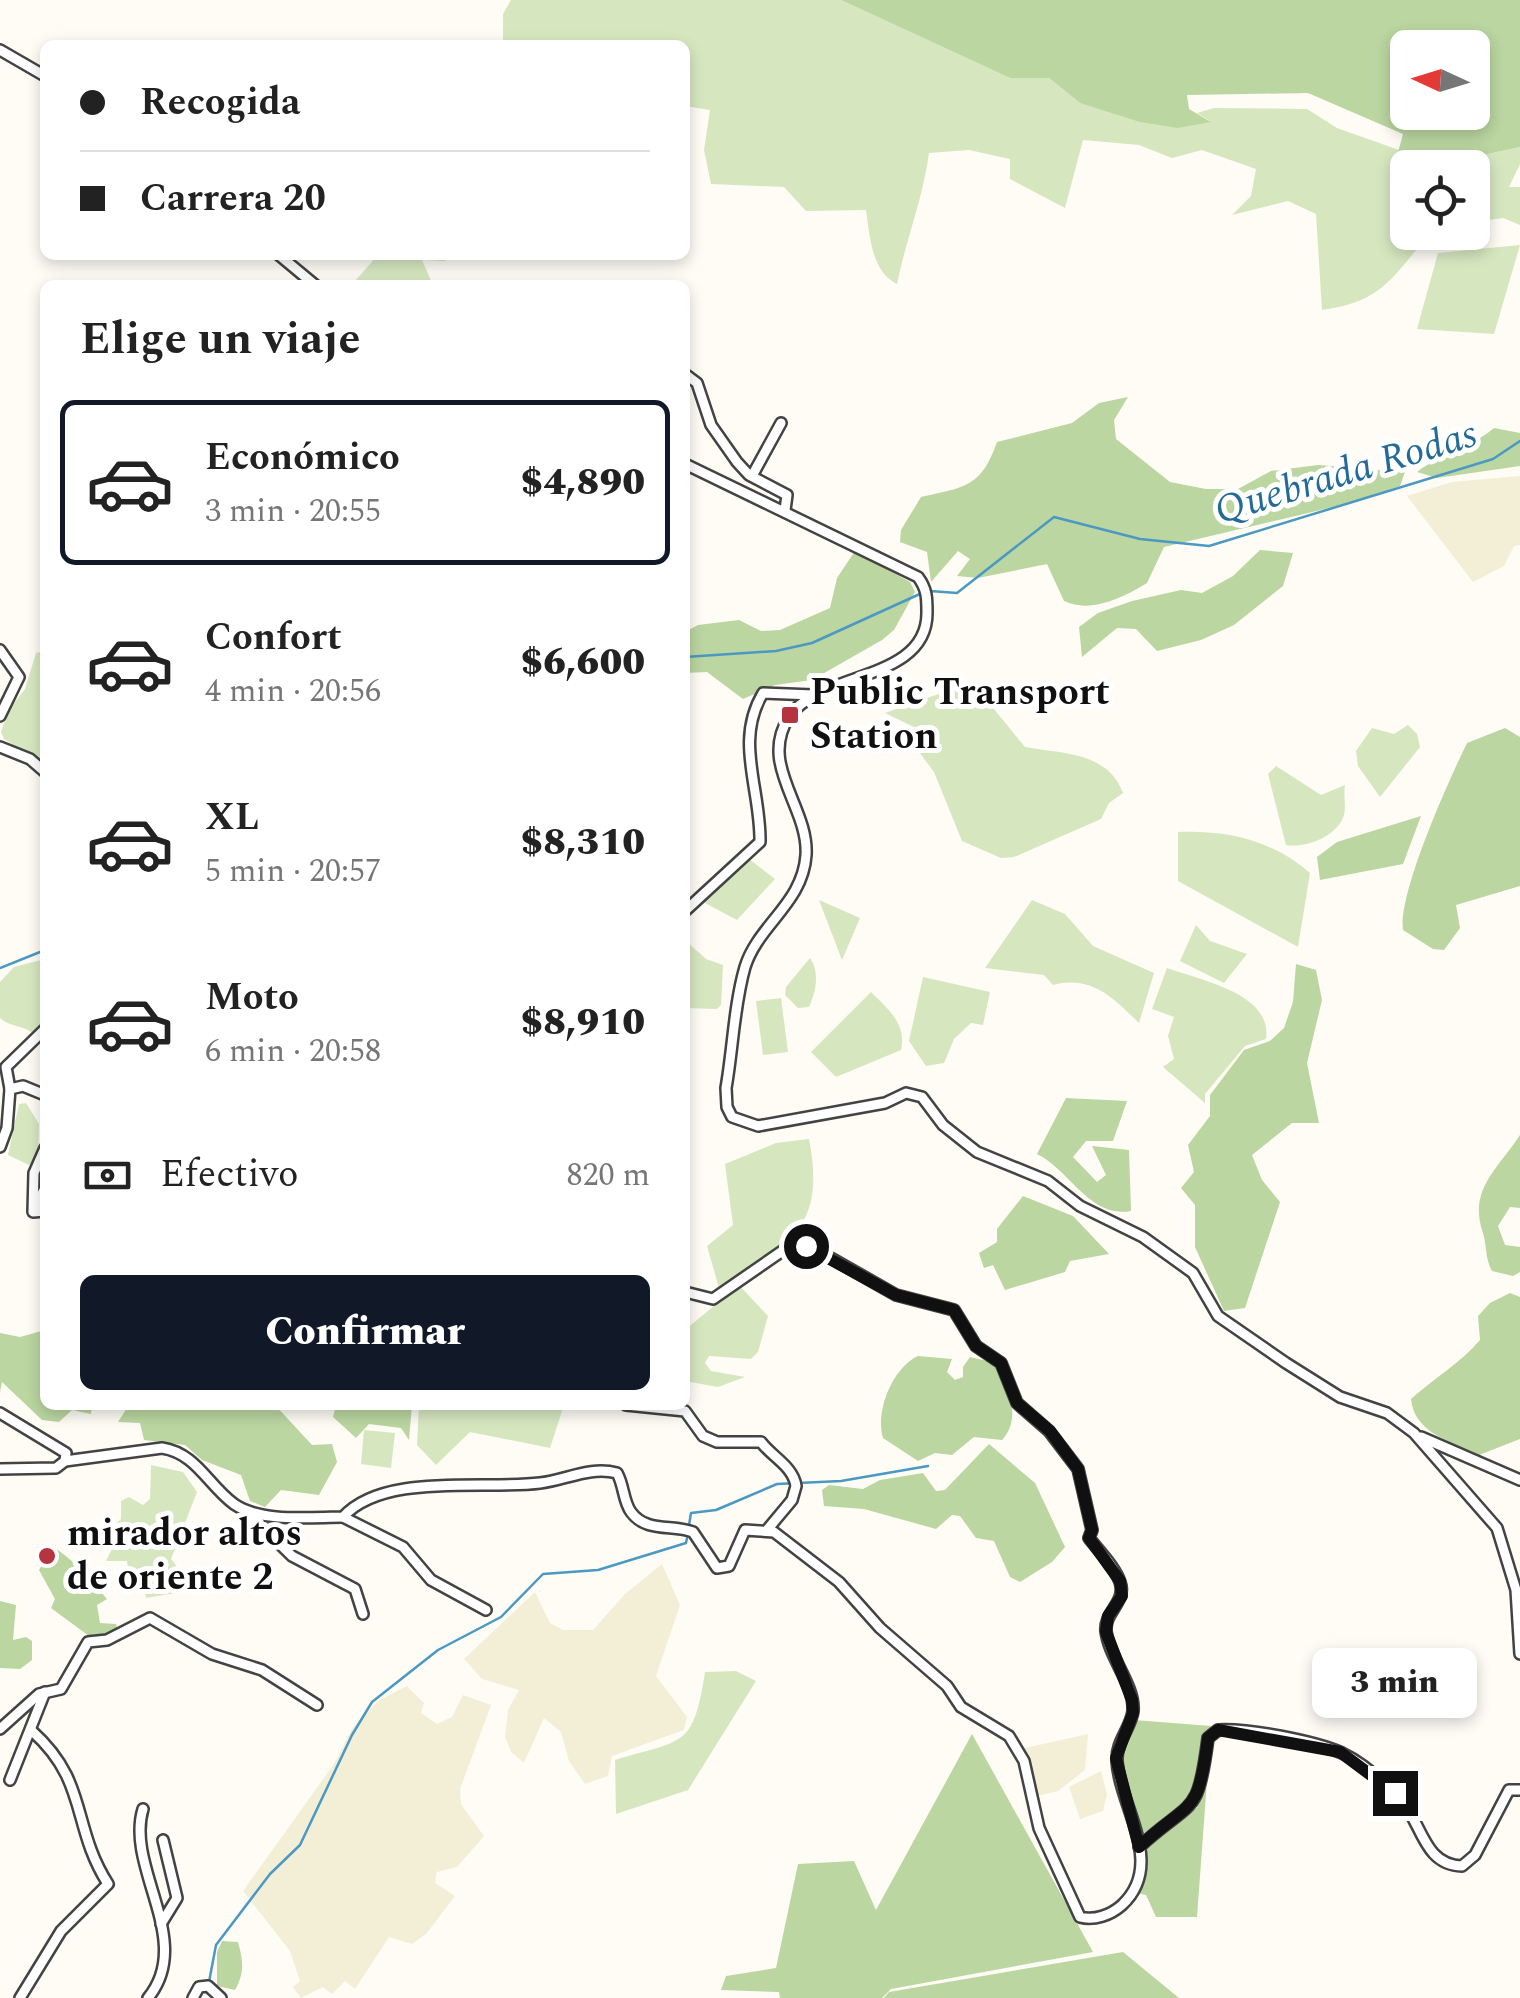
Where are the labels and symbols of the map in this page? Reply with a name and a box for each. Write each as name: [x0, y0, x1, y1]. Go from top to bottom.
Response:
north arrow: [1390, 30, 1490, 130]
water label: Quebrada Rodas: [1207, 404, 1485, 542]
place label: Public Transport Station: [810, 664, 1110, 766]
marker: Public Transport Station: [779, 704, 801, 726]
route start: [784, 1224, 829, 1269]
place label: mirador altos de oriente 2: [67, 1505, 302, 1607]
marker: mirador altos de oriente 2: [36, 1545, 58, 1567]
callout: 3 min: [1312, 1648, 1478, 1718]
route end: [1373, 1771, 1418, 1816]

